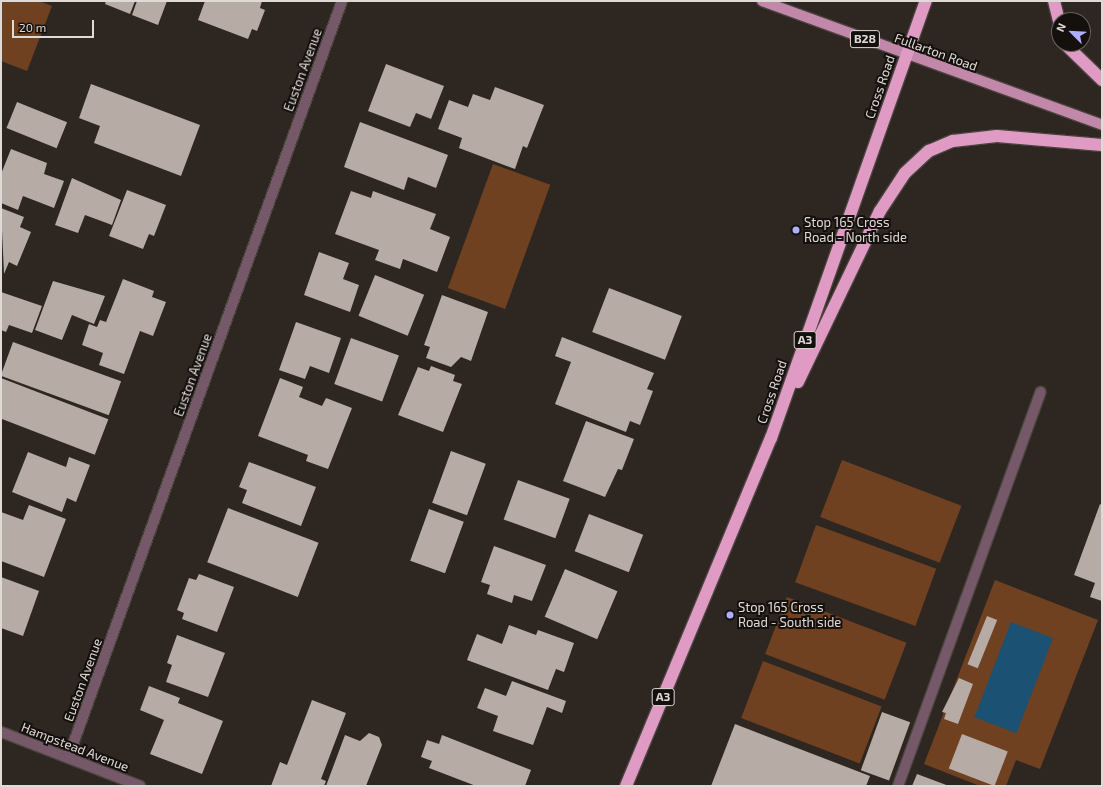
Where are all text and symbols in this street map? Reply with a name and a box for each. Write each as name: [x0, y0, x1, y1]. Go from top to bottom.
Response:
scale bar: [14, 12, 96, 38]
north arrow: [1051, 12, 1091, 52]
text: 20 m: [19, 20, 46, 34]
text: N: [1053, 21, 1068, 34]
street label: Euston Avenue: [281, 26, 325, 114]
road number: B28: [849, 29, 881, 49]
street label: Fullarton Road: [892, 30, 980, 74]
street label: Cross Road: [862, 53, 898, 121]
place label: Stop 165 Cross Road - North side: [804, 215, 907, 246]
marker: Stop 165 Cross Road - North side: [791, 225, 801, 235]
road number: A3: [793, 330, 817, 350]
street label: Euston Avenue: [171, 331, 215, 419]
street label: Cross Road: [754, 358, 790, 426]
place label: Stop 165 Cross Road - South side: [738, 600, 841, 631]
marker: Stop 165 Cross Road - South side: [725, 610, 735, 620]
street label: Euston Avenue: [61, 636, 105, 724]
road number: A3: [651, 687, 675, 707]
street label: Hampstead Avenue: [19, 719, 131, 775]

